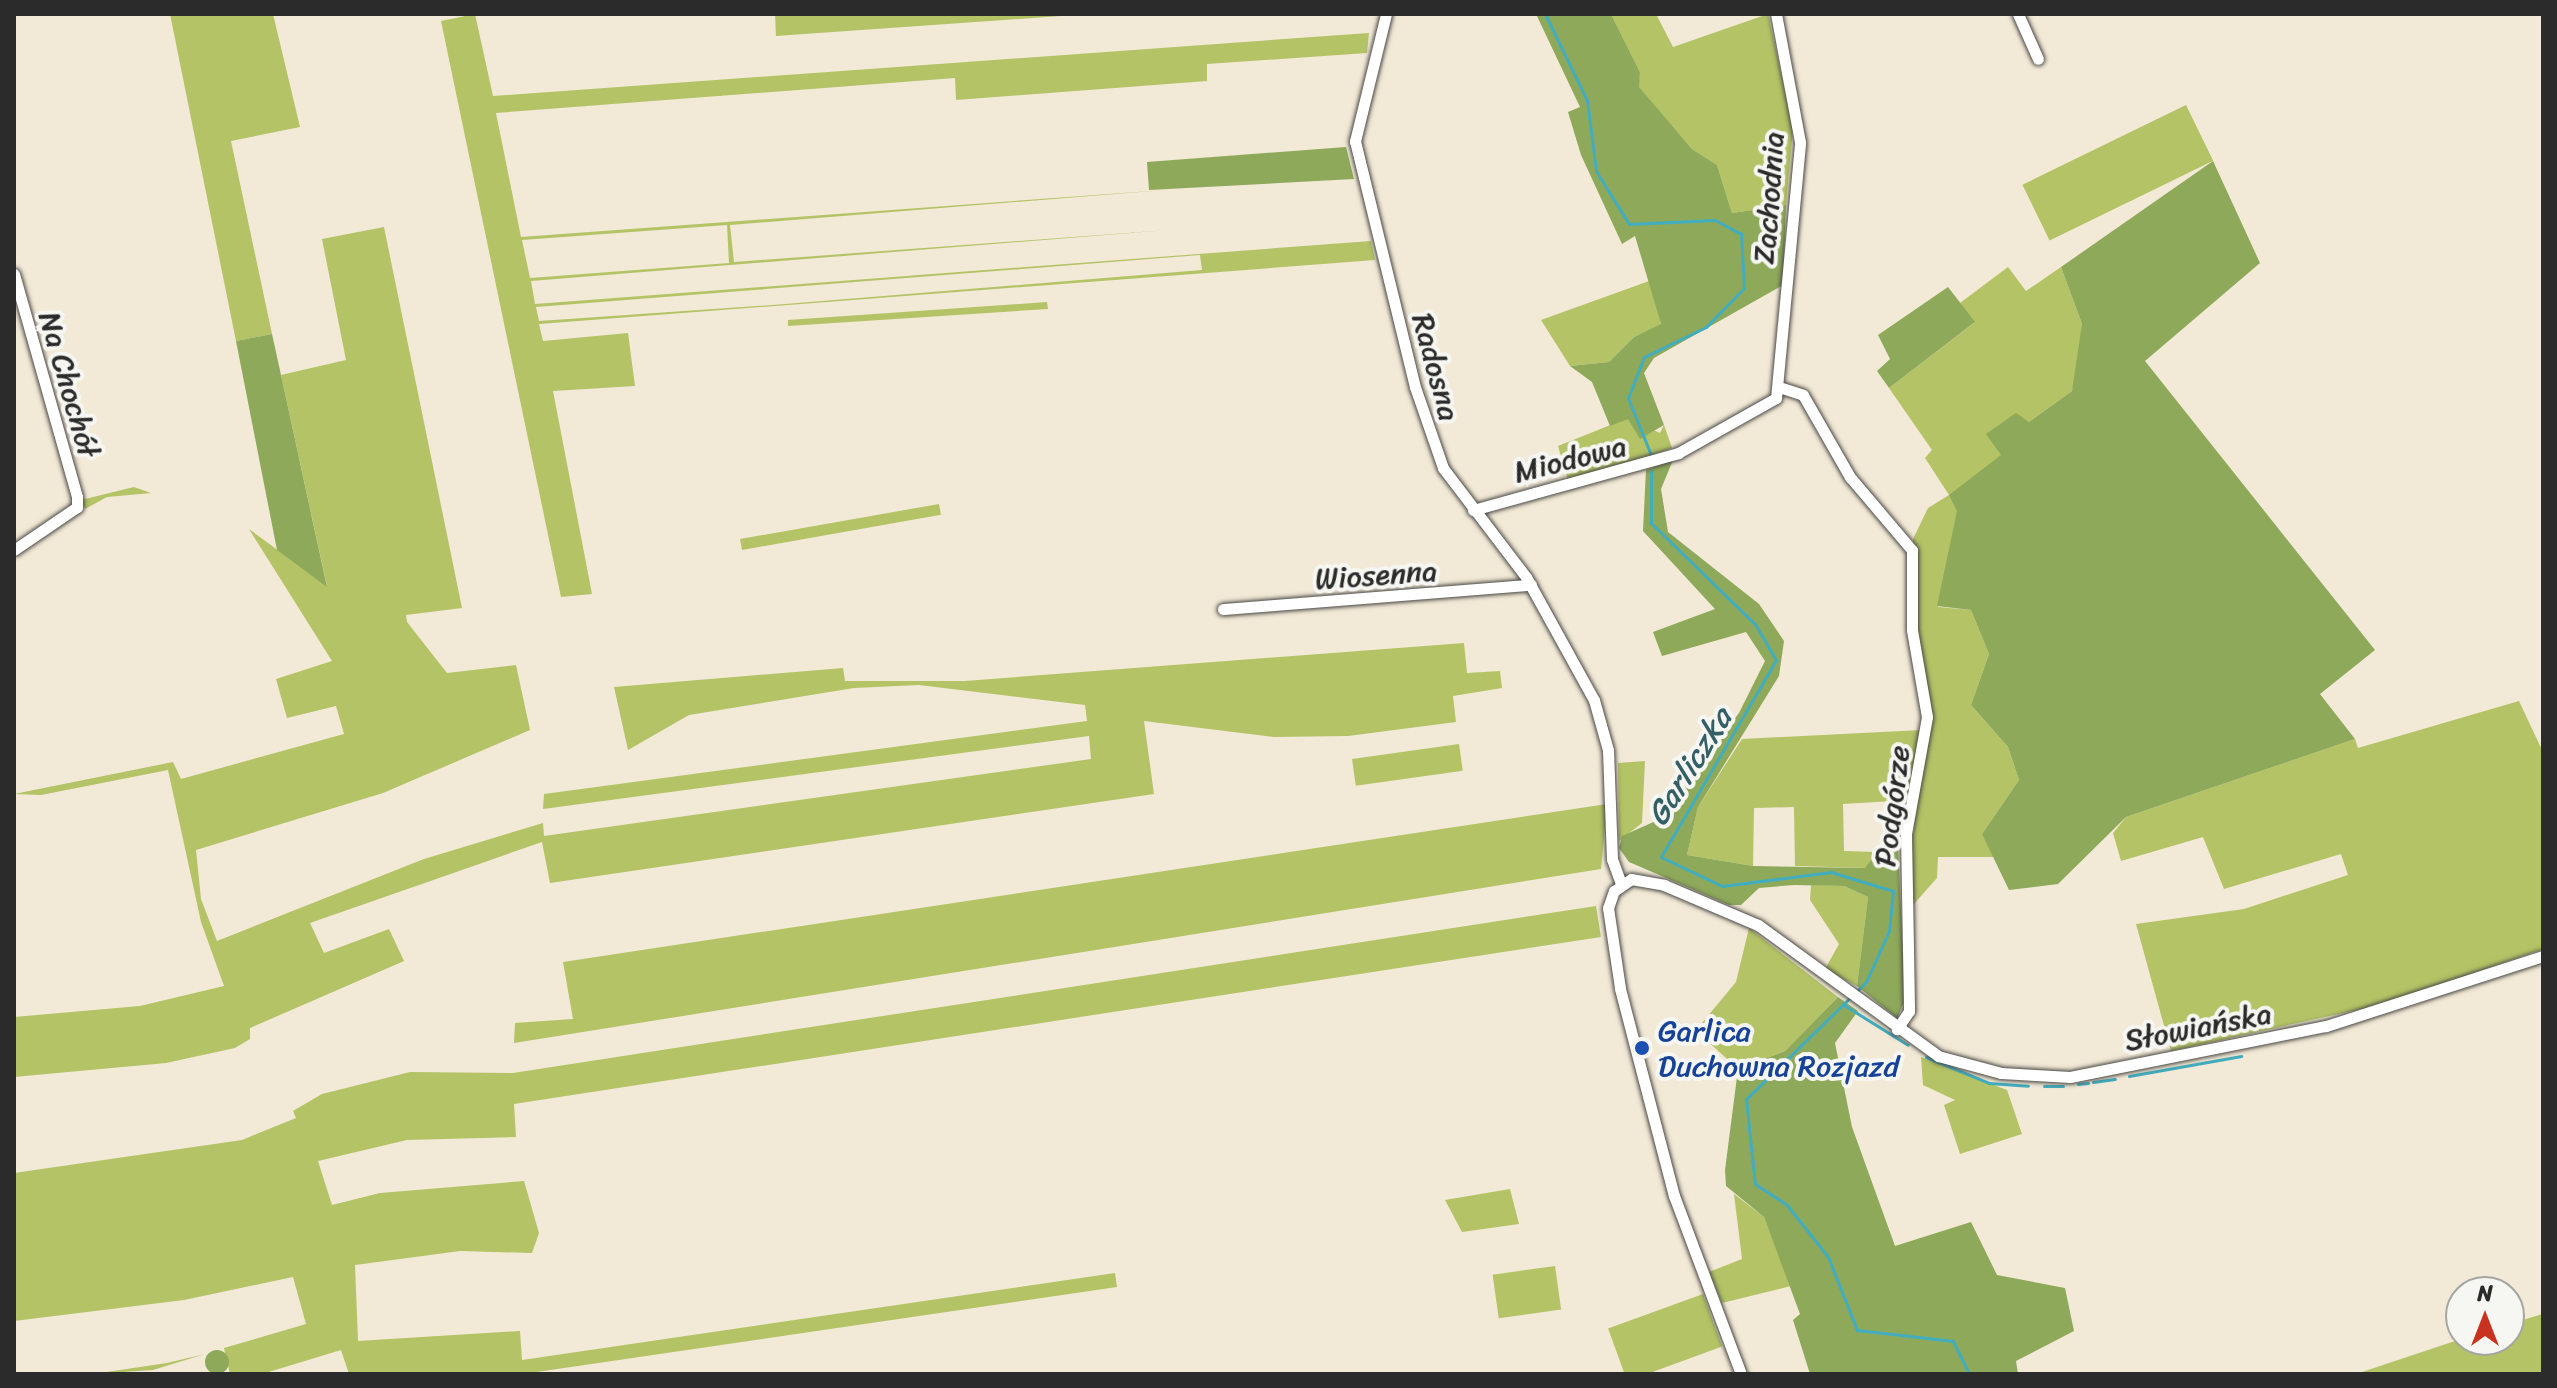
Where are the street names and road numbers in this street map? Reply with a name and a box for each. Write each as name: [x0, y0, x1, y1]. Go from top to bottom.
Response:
street label: Zachodnia: [1746, 131, 1792, 265]
street label: Na Chochół: [31, 307, 107, 461]
street label: Radosna: [1404, 309, 1468, 425]
street label: Miodowa: [1510, 428, 1630, 490]
street label: Wiosenna: [1314, 553, 1438, 597]
street label: Podgórze: [1867, 743, 1917, 869]
street label: Słowiańska: [2121, 995, 2275, 1059]

